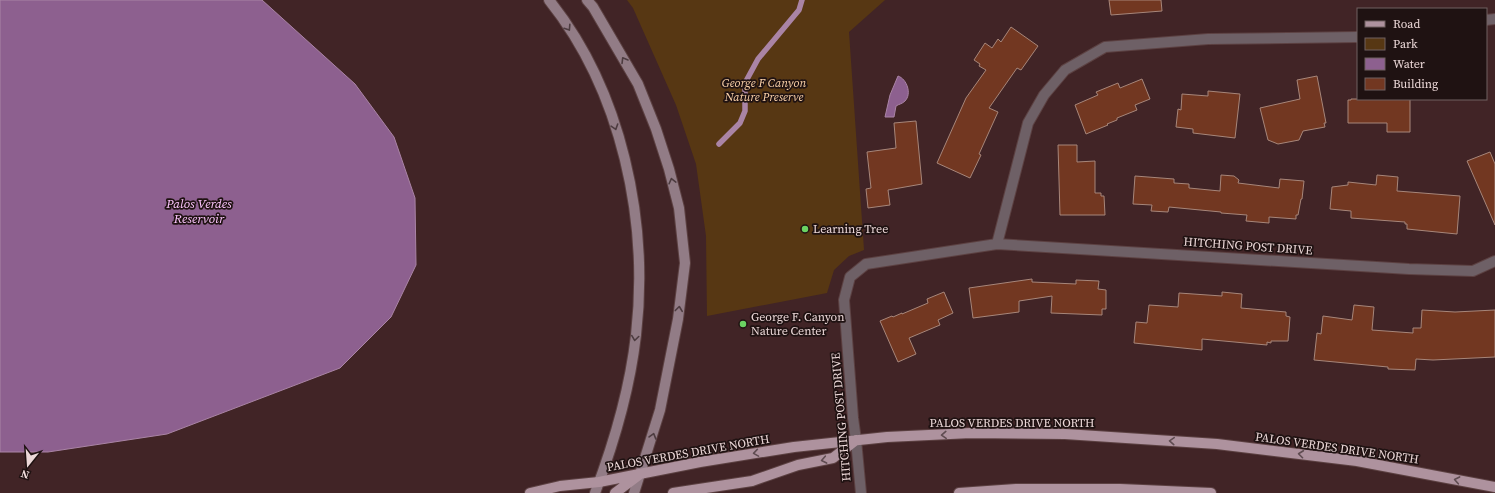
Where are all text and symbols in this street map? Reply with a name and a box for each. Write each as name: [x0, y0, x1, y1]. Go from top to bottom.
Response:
legend: [1357, 8, 1487, 100]
text: Road: [1393, 16, 1420, 32]
one-way arrow: [564, 24, 571, 31]
text: Park: [1393, 36, 1418, 52]
text: Water: [1393, 56, 1425, 72]
one-way arrow: [622, 57, 629, 64]
park label: George F Canyon Nature Preserve: [722, 75, 806, 105]
text: Building: [1393, 76, 1438, 92]
one-way arrow: [611, 124, 619, 131]
one-way arrow: [669, 177, 677, 184]
water label: Palos Verdes Reservoir: [165, 195, 232, 227]
place label: Learning Tree: [813, 221, 888, 237]
marker: Learning Tree: [800, 224, 810, 234]
street label: HITCHING POST DRIVE: [1183, 234, 1313, 258]
one-way arrow: [674, 306, 683, 312]
place label: George F. Canyon Nature Center: [751, 309, 844, 339]
marker: George F. Canyon Nature Center: [738, 319, 748, 329]
one-way arrow: [631, 335, 640, 341]
street label: HITCHING POST DRIVE: [827, 352, 855, 482]
street label: PALOS VERDES DRIVE NORTH: [929, 415, 1095, 431]
street label: PALOS VERDES DRIVE NORTH: [1254, 429, 1420, 467]
one-way arrow: [941, 430, 947, 439]
street label: PALOS VERDES DRIVE NORTH: [605, 431, 771, 475]
one-way arrow: [648, 433, 657, 440]
one-way arrow: [1169, 437, 1175, 446]
north arrow: [8, 445, 48, 485]
one-way arrow: [753, 448, 759, 457]
one-way arrow: [1298, 450, 1304, 459]
one-way arrow: [821, 455, 827, 464]
text: N: [19, 466, 31, 482]
one-way arrow: [1454, 477, 1460, 485]

